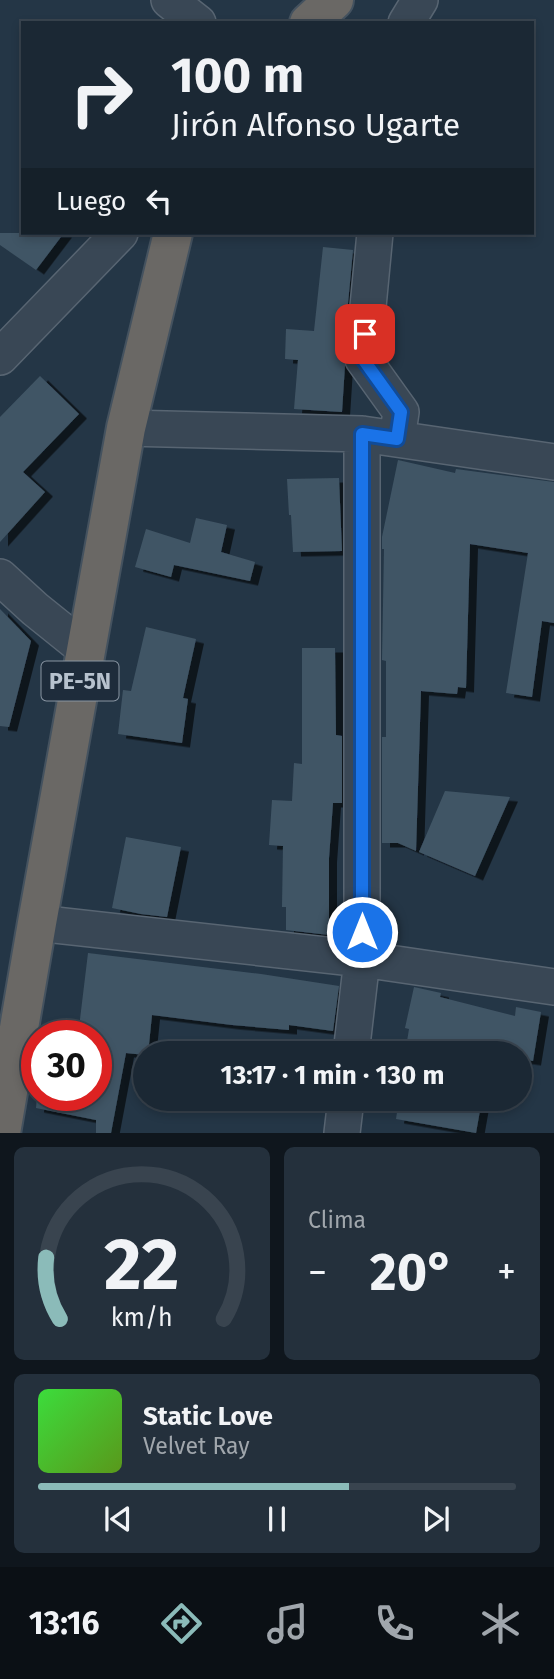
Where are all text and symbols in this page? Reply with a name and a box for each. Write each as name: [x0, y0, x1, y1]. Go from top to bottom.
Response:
text: 100 m: [171, 46, 304, 105]
icon: right: [56, 49, 147, 140]
text: Jirón Alfonso Ugarte: [171, 106, 460, 144]
icon: left: [140, 182, 178, 220]
text: Luego: [56, 186, 126, 217]
pin: [335, 304, 395, 364]
icon: arrive: [346, 315, 384, 353]
road number: PE-5N: [42, 662, 119, 701]
position arrow: [325, 895, 399, 969]
speed limit sign: 30: [21, 1020, 112, 1111]
text: 13:17 · 1 min · 130 m: [221, 1060, 444, 1091]
text: Clima: [308, 1206, 366, 1234]
text: 22: [104, 1222, 180, 1309]
text: 20°: [370, 1241, 454, 1304]
text: −: [308, 1249, 327, 1295]
text: +: [497, 1249, 516, 1295]
text: km/h: [111, 1303, 173, 1333]
text: Static Love: [143, 1401, 273, 1432]
text: Velvet Ray: [143, 1432, 250, 1460]
icon: previous: [99, 1500, 137, 1538]
icon: pause: [258, 1500, 296, 1538]
icon: next: [417, 1500, 455, 1538]
icon: directions: [157, 1599, 206, 1648]
icon: music: [263, 1599, 312, 1648]
icon: phone: [370, 1599, 419, 1648]
icon: climate: [476, 1599, 525, 1648]
text: 13:16: [29, 1604, 100, 1642]

